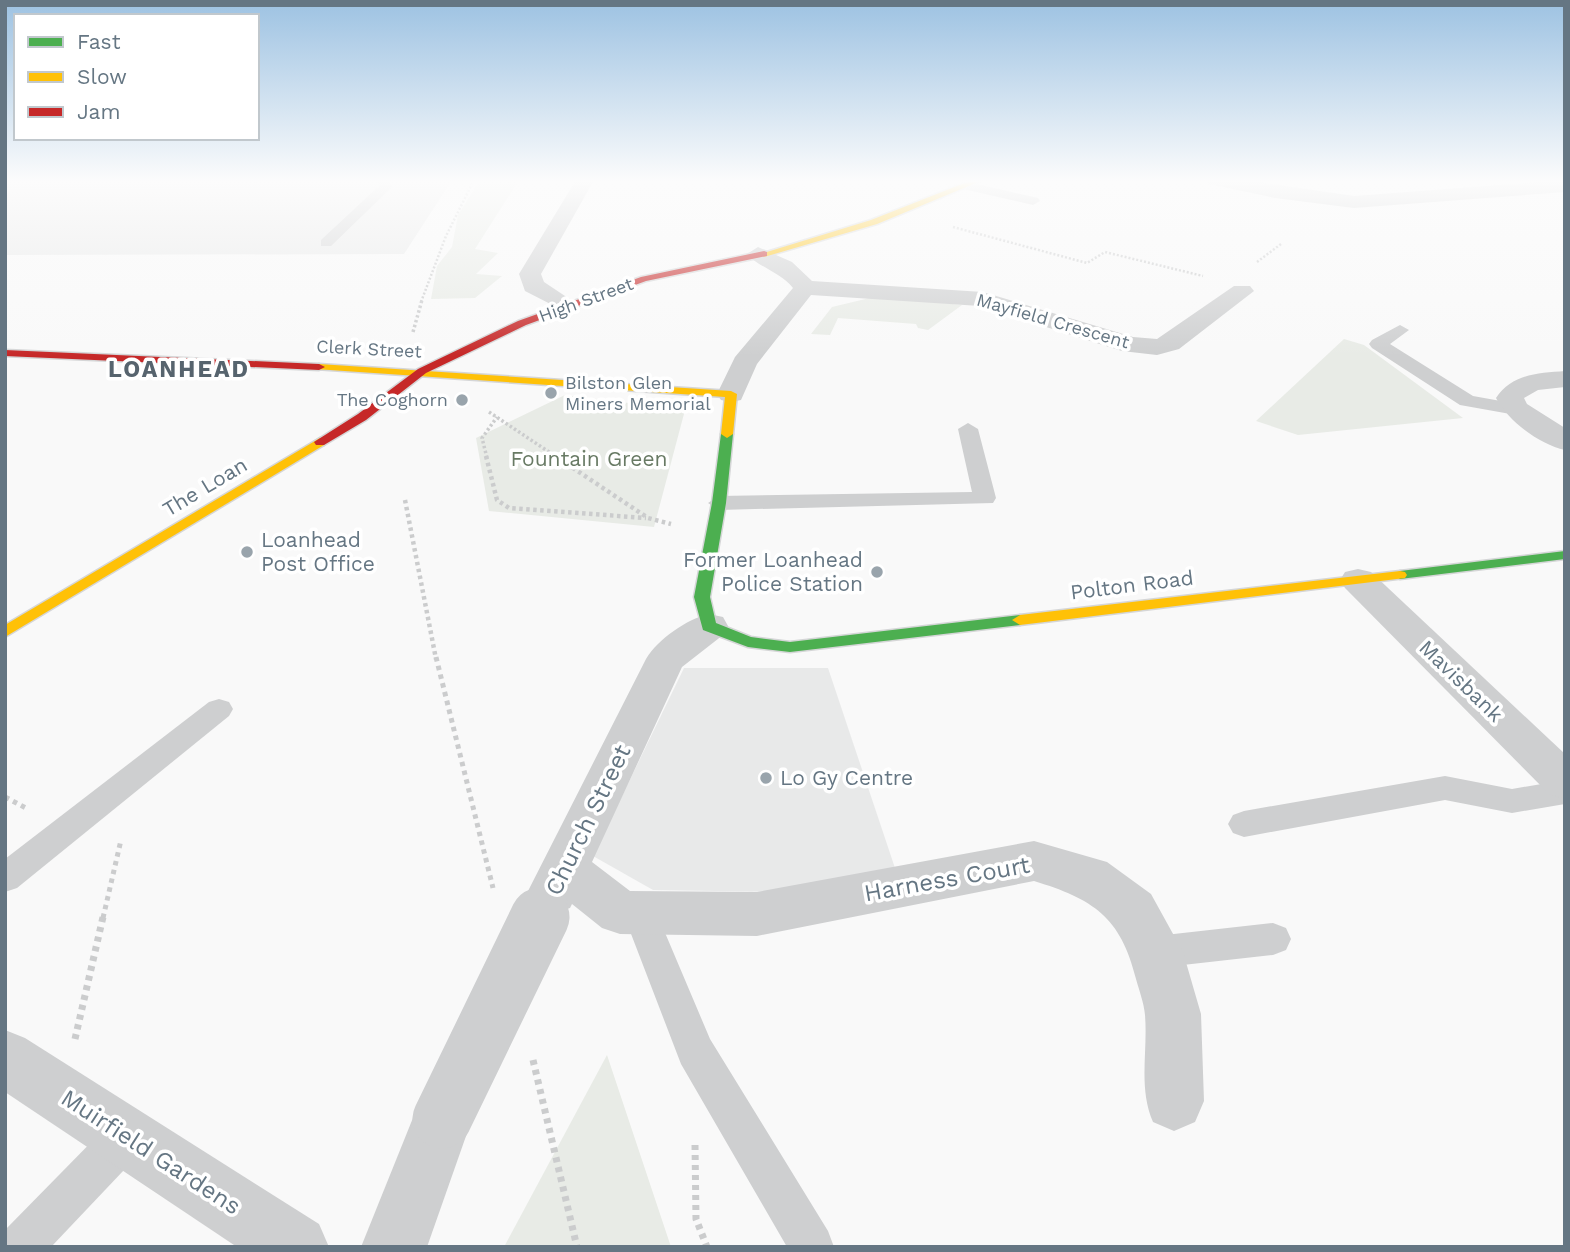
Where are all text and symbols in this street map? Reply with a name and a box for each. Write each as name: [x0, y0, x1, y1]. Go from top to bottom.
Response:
legend: [14, 14, 259, 140]
text: Fast: [77, 29, 121, 54]
text: Slow: [77, 64, 127, 89]
text: Jam: [77, 99, 120, 124]
street label: High Street: [536, 273, 636, 326]
street label: Mayfield Crescent: [974, 289, 1132, 352]
street label: Clerk Street: [316, 335, 423, 362]
district label: LOANHEAD: [108, 356, 250, 383]
place label: Bilston Glen Miners Memorial: [565, 372, 711, 414]
marker: Bilston Glen Miners Memorial: [543, 385, 559, 401]
place label: The Coghorn: [337, 389, 448, 410]
marker: The Coghorn: [454, 392, 470, 408]
park label: Fountain Green: [510, 446, 668, 471]
street label: The Loan: [158, 452, 252, 522]
place label: Loanhead Post Office: [261, 527, 375, 576]
marker: Loanhead Post Office: [239, 544, 255, 560]
place label: Former Loanhead Police Station: [683, 547, 863, 596]
marker: Former Loanhead Police Station: [869, 564, 885, 580]
street label: Polton Road: [1069, 565, 1195, 604]
street label: Mavisbank: [1414, 635, 1509, 727]
street label: Church Street: [539, 740, 637, 900]
place label: Lo Gy Centre: [780, 765, 913, 790]
marker: Lo Gy Centre: [758, 770, 774, 786]
street label: Harness Court: [862, 851, 1032, 907]
street label: Muirfield Gardens: [56, 1084, 246, 1220]

